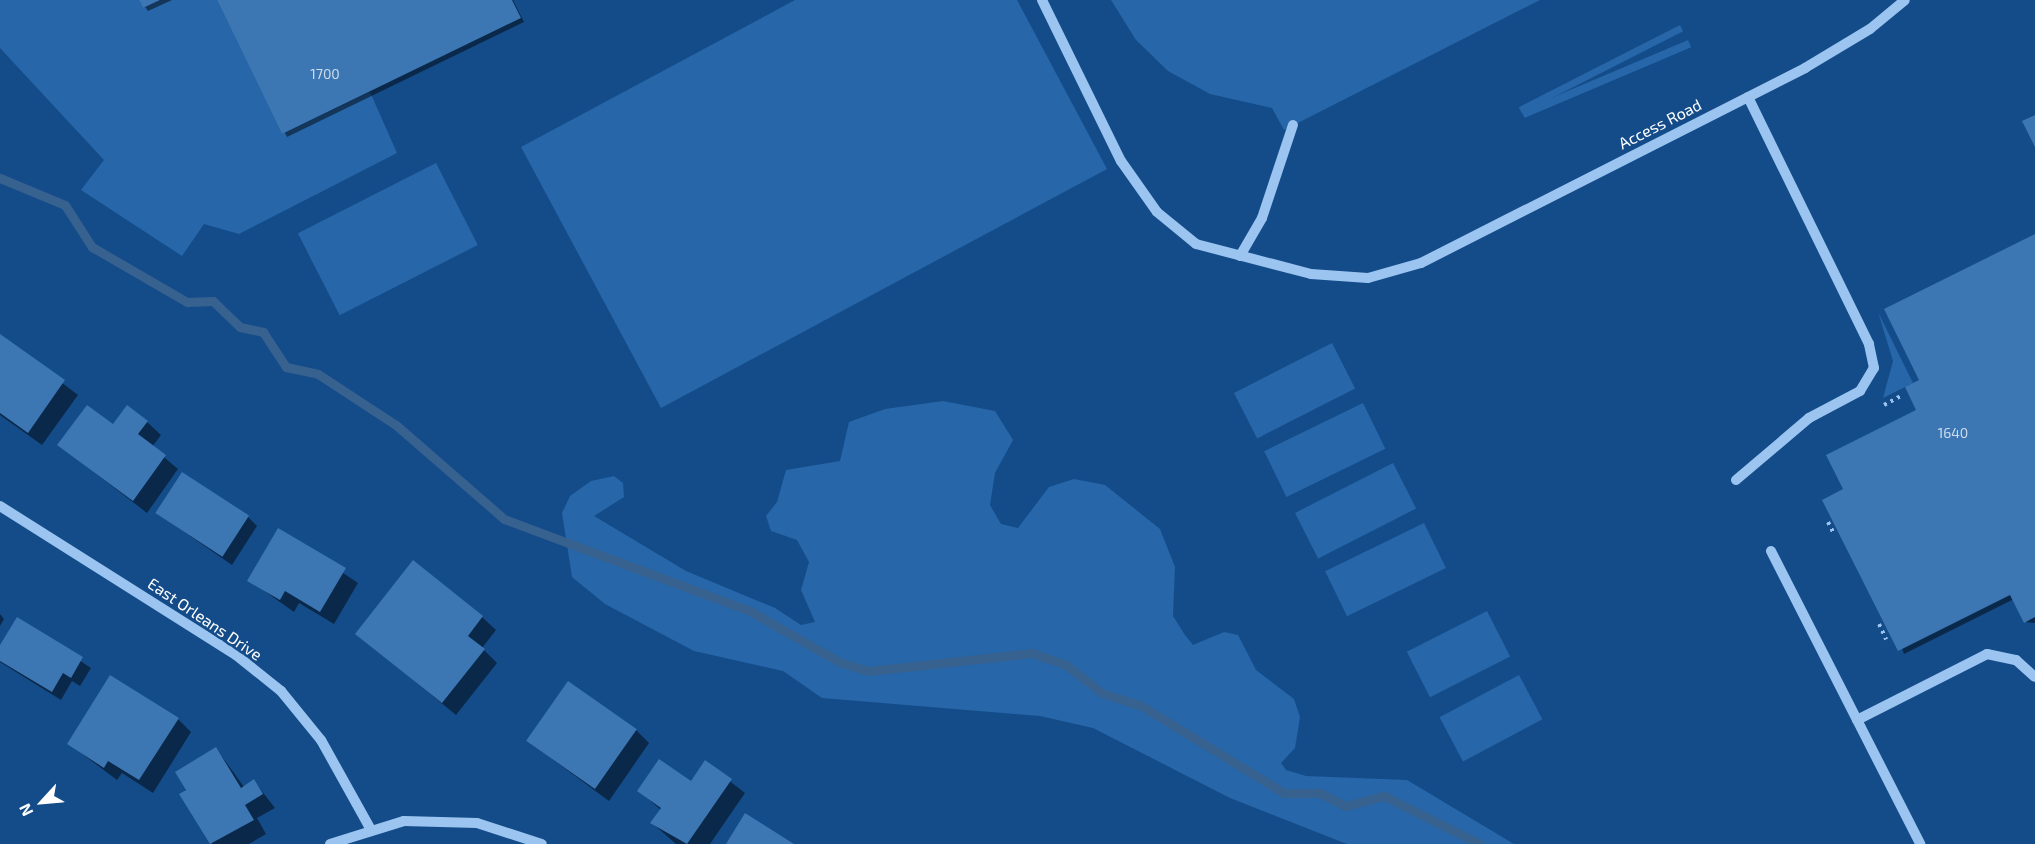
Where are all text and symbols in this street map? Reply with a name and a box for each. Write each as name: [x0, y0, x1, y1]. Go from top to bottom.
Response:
house number: 1700: [310, 66, 340, 82]
street label: Access Road: [1615, 95, 1705, 153]
house number: 1640: [1938, 425, 1968, 441]
street label: East Orleans Drive: [144, 574, 266, 664]
north arrow: [12, 772, 72, 832]
text: N: [14, 801, 36, 819]

